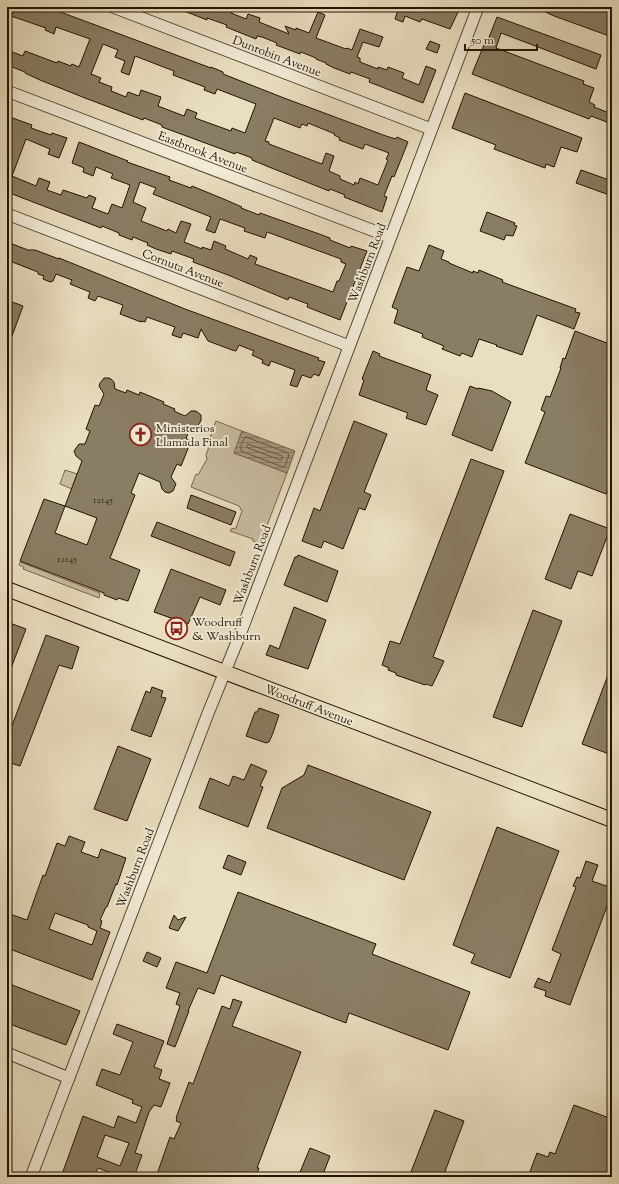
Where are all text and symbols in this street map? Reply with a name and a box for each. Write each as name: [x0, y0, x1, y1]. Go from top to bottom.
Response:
scale bar: [465, 26, 537, 52]
street label: Dunrobin Avenue: [230, 32, 324, 82]
text: 50 m: [470, 32, 494, 50]
street label: Eastbrook Avenue: [155, 128, 250, 178]
street label: Washburn Road: [344, 221, 392, 306]
street label: Cornuta Avenue: [139, 245, 227, 293]
place label: Ministerios Llamada Final: [156, 420, 229, 452]
church icon: Ministerios Llamada Final: [127, 422, 153, 448]
house number: 12145: [93, 493, 114, 508]
street label: Washburn Road: [229, 523, 277, 608]
house number: 12145: [57, 552, 78, 567]
place label: Woodruff & Washburn: [192, 614, 261, 646]
bus stop icon: Woodruff & Washburn: [163, 616, 189, 642]
street label: Woodruff Avenue: [262, 681, 356, 731]
street label: Washburn Road: [112, 826, 160, 911]

